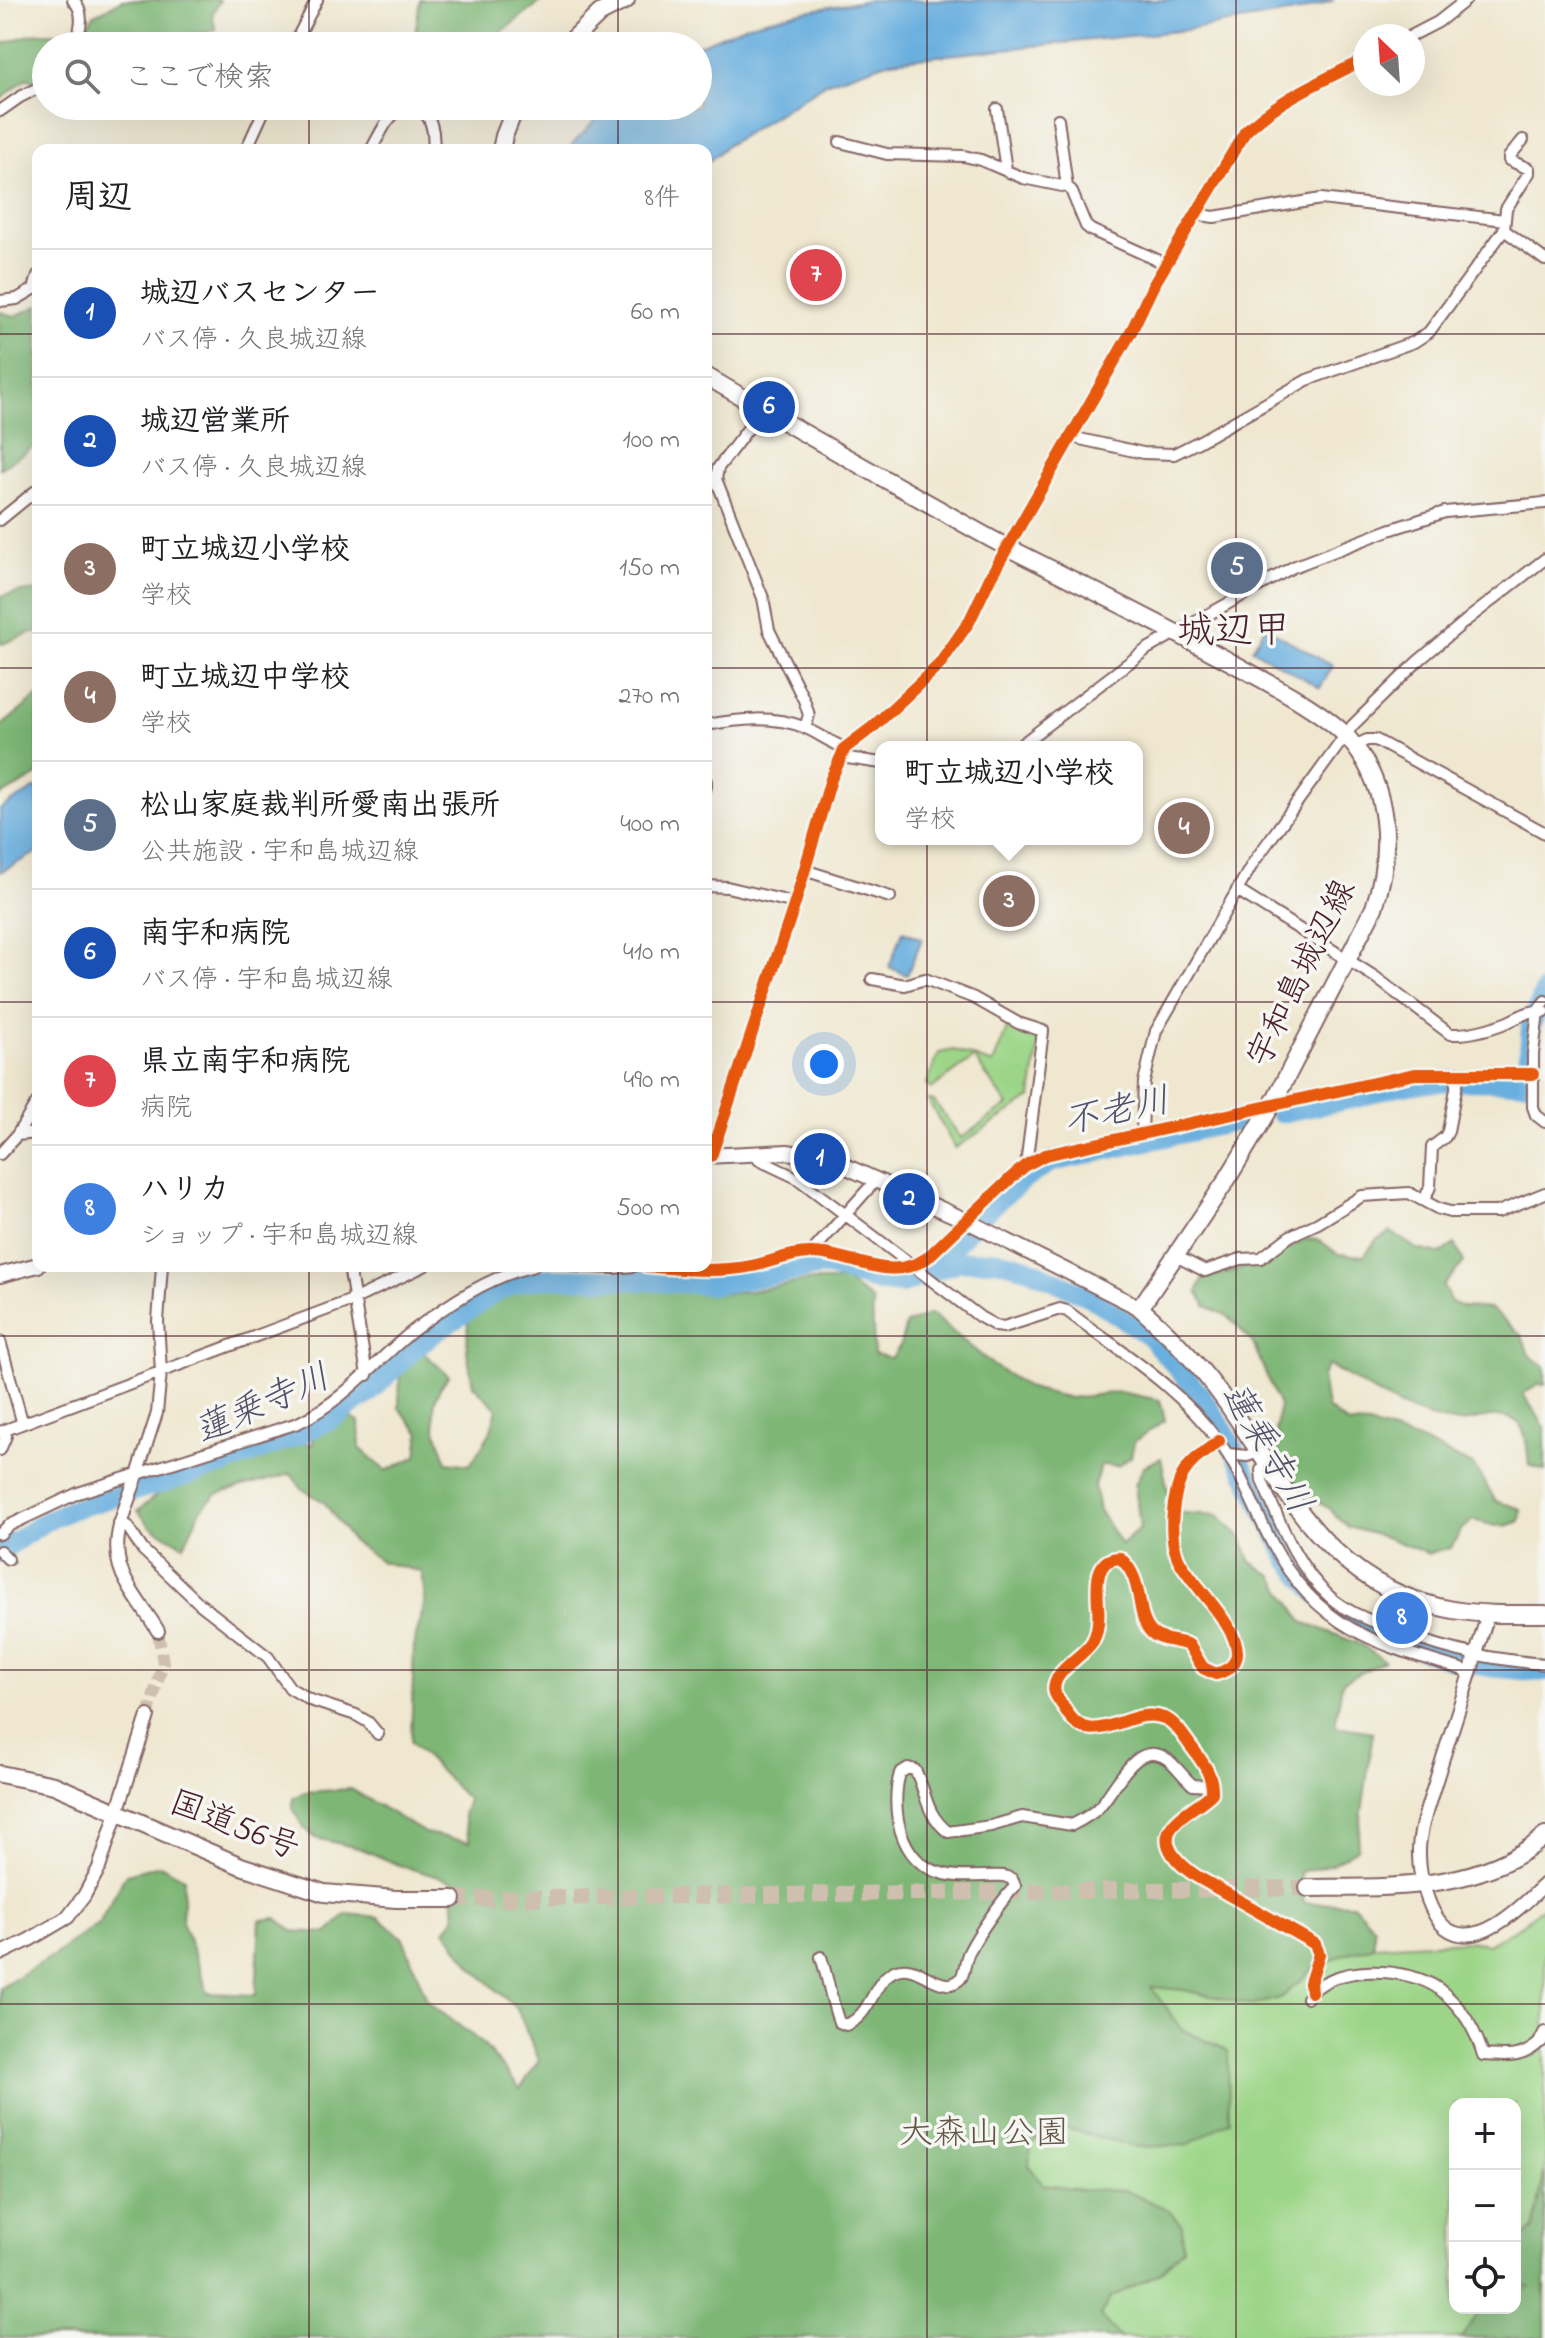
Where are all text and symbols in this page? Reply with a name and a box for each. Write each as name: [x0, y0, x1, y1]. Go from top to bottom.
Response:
north arrow: [1353, 24, 1425, 96]
search box: [32, 32, 712, 120]
icon: search: [60, 54, 104, 98]
text: ここで検索: [124, 57, 274, 101]
text: 周辺: [64, 174, 132, 224]
text: 8件: [644, 180, 680, 218]
pin: 7: [790, 245, 842, 305]
text: 城辺バスセンター: [140, 273, 380, 317]
text: 1: [86, 294, 94, 332]
text: 60 m: [631, 294, 680, 332]
text: バス停 · 久良城辺線: [140, 322, 367, 360]
pin: 6: [743, 377, 795, 437]
text: 城辺営業所: [140, 401, 290, 445]
text: 2: [84, 422, 96, 460]
text: 100 m: [623, 422, 680, 460]
text: バス停 · 久良城辺線: [140, 450, 367, 488]
text: 町立城辺小学校: [140, 529, 350, 573]
pin: 5: [1211, 538, 1263, 598]
text: 3: [85, 550, 95, 588]
text: 150 m: [619, 550, 680, 588]
text: 学校: [140, 578, 192, 616]
district label: 城辺甲: [1177, 605, 1291, 661]
text: 町立城辺中学校: [140, 657, 350, 701]
text: 4: [85, 678, 95, 716]
text: 270 m: [618, 678, 680, 716]
text: 学校: [140, 706, 192, 744]
popup: [875, 741, 1143, 845]
text: 町立城辺小学校: [904, 753, 1114, 797]
text: 松山家庭裁判所愛南出張所: [140, 785, 500, 829]
pin: 4: [1158, 798, 1210, 858]
text: 学校: [904, 802, 956, 840]
text: 5: [83, 806, 97, 844]
text: 400 m: [620, 806, 680, 844]
text: 公共施設 · 宇和島城辺線: [140, 834, 419, 872]
pin: 3: [983, 871, 1035, 931]
street label: 宇和島城辺線: [1236, 871, 1370, 1077]
text: 南宇和病院: [140, 913, 290, 957]
text: 6: [84, 934, 96, 972]
text: 410 m: [623, 934, 680, 972]
text: バス停 · 宇和島城辺線: [140, 962, 393, 1000]
text: 県立南宇和病院: [140, 1041, 350, 1085]
your location: [804, 1044, 844, 1084]
text: 7: [85, 1062, 95, 1100]
text: 490 m: [624, 1062, 680, 1100]
water label: 不老川: [1059, 1076, 1175, 1150]
text: 病院: [140, 1090, 192, 1128]
pin: 1: [794, 1129, 846, 1189]
text: ハリカ: [140, 1169, 230, 1213]
pin: 2: [883, 1169, 935, 1229]
text: 8: [85, 1190, 95, 1228]
text: 500 m: [616, 1190, 680, 1228]
text: ショップ · 宇和島城辺線: [140, 1218, 418, 1256]
water label: 蓮乗寺川: [186, 1353, 340, 1459]
water label: 蓮乗寺川: [1206, 1373, 1324, 1525]
pin: 8: [1376, 1588, 1428, 1648]
street label: 国道56号: [161, 1779, 307, 1875]
map controls: [1449, 2098, 1521, 2314]
button: +: [1449, 2098, 1521, 2170]
park label: 大森山公園: [899, 2110, 1069, 2160]
button: −: [1449, 2170, 1521, 2242]
button: locate: [1449, 2242, 1521, 2314]

